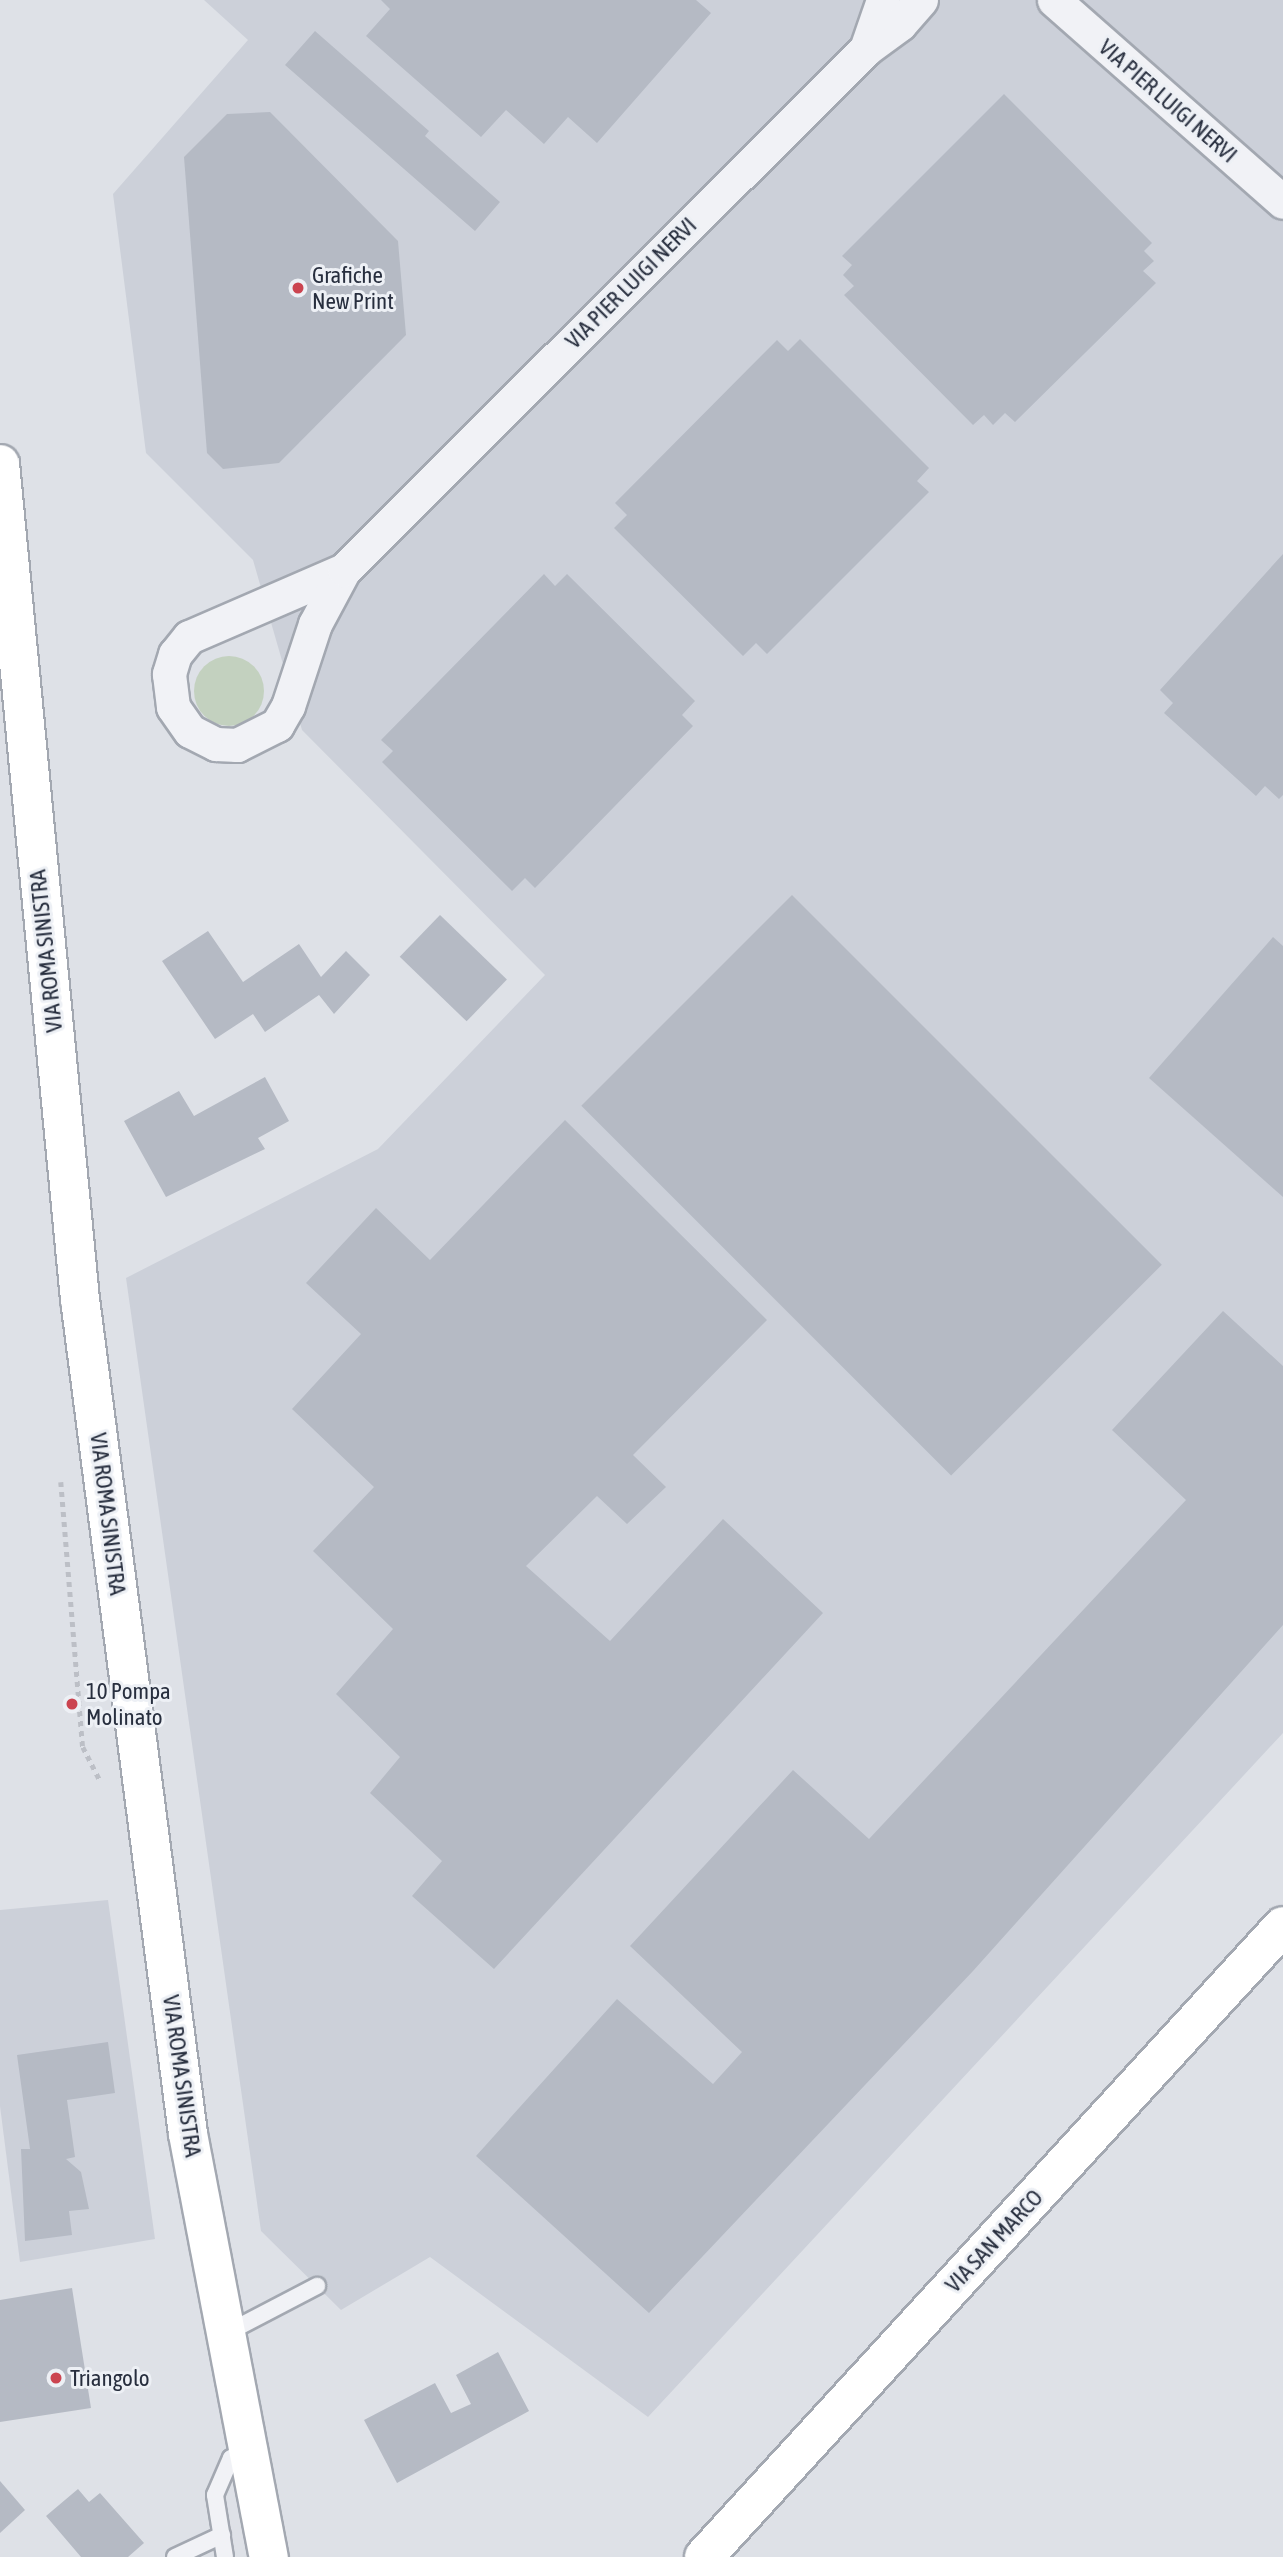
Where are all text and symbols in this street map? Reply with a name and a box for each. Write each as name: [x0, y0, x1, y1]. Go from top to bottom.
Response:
street label: VIA PIER LUIGI NERVI: [1093, 33, 1243, 169]
street label: VIA PIER LUIGI NERVI: [560, 212, 702, 354]
place label: Grafiche New Print: [312, 261, 394, 315]
marker: Grafiche New Print: [290, 280, 306, 296]
street label: VIA ROMA SINISTRA: [24, 868, 68, 1034]
street label: VIA ROMA SINISTRA: [84, 1431, 132, 1597]
place label: 10 Pompa Molinato: [86, 1677, 171, 1731]
marker: 10 Pompa Molinato: [64, 1696, 80, 1712]
street label: VIA ROMA SINISTRA: [157, 1993, 207, 2159]
street label: VIA SAN MARCO: [939, 2184, 1049, 2298]
place label: Triangolo: [70, 2364, 150, 2392]
marker: Triangolo: [48, 2370, 64, 2386]

